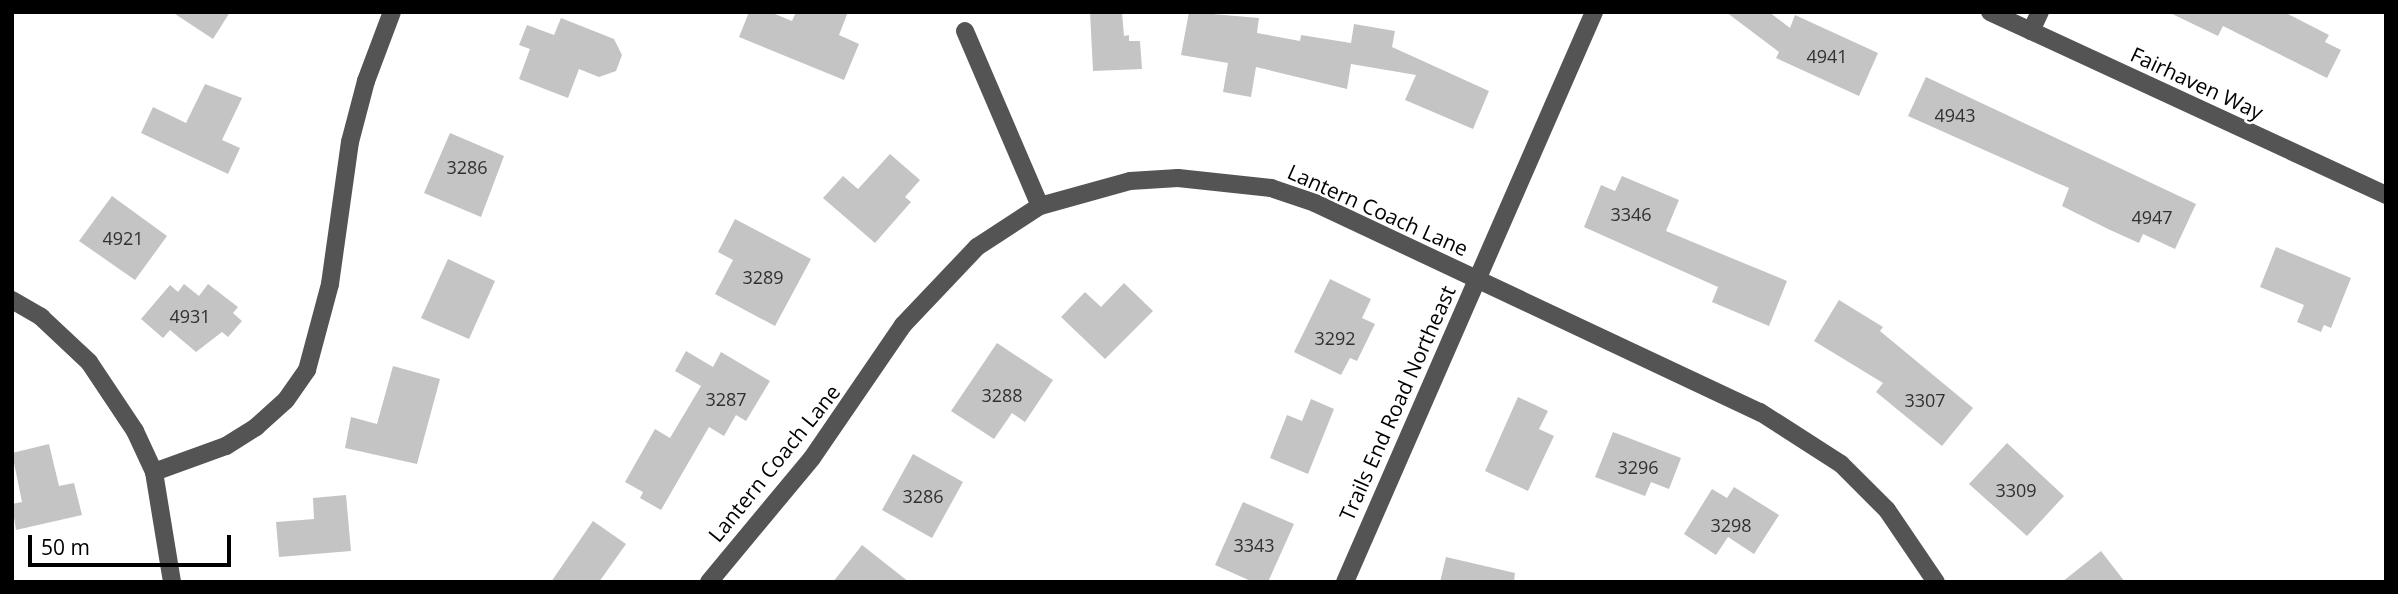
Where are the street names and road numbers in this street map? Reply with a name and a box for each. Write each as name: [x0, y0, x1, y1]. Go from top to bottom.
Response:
street label: Fairhaven Way: [2127, 41, 2267, 125]
street label: Lantern Coach Lane: [1284, 159, 1472, 261]
street label: Trails End Road Northeast: [1334, 282, 1460, 524]
street label: Lantern Coach Lane: [703, 379, 845, 547]

